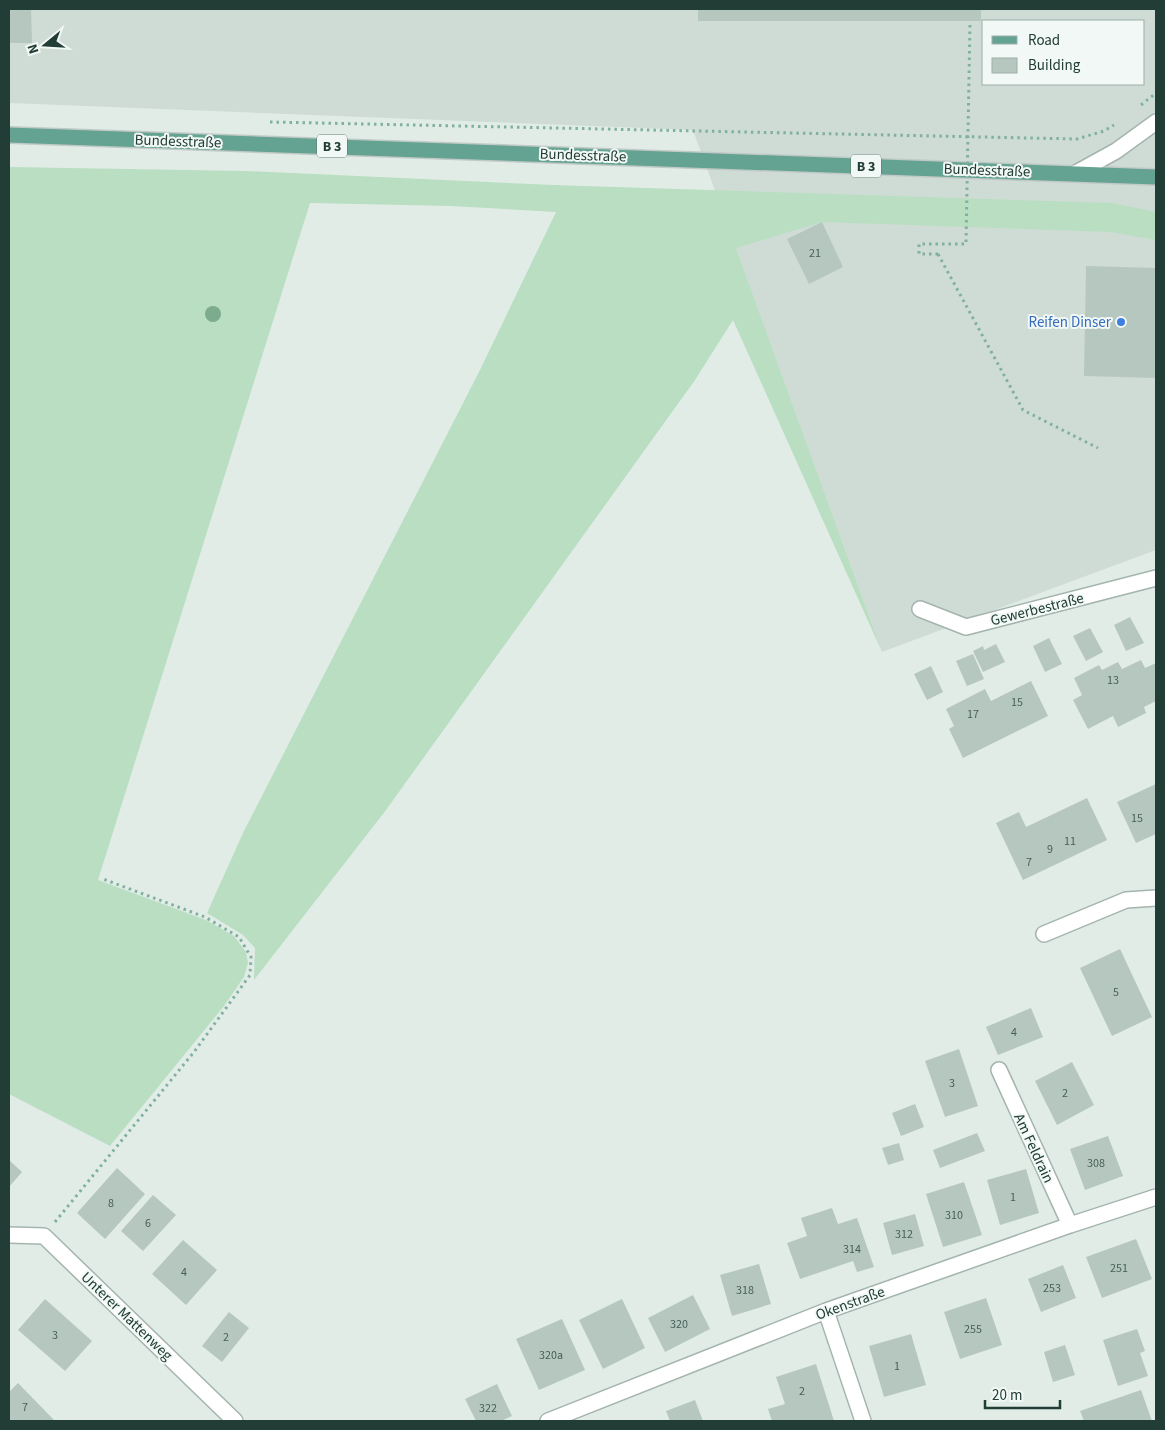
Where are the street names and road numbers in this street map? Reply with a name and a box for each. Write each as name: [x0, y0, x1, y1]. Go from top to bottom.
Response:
street label: Bundesstraße: [134, 129, 222, 154]
road number: B 3: [317, 134, 347, 158]
street label: Bundesstraße: [539, 143, 627, 168]
road number: B 3: [851, 154, 881, 178]
street label: Bundesstraße: [943, 158, 1031, 183]
street label: Gewerbestraße: [988, 588, 1086, 631]
street label: Am Feldrain: [1008, 1110, 1059, 1186]
street label: Unterer Mattenweg: [76, 1267, 177, 1366]
street label: Okenstraße: [813, 1281, 888, 1326]

